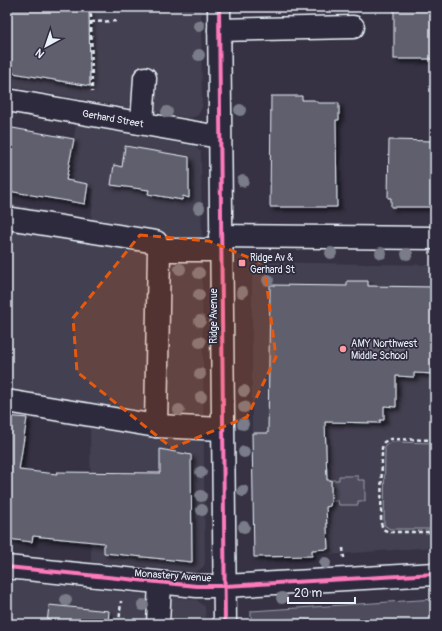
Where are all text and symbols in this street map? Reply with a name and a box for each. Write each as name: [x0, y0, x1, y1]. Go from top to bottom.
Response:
north arrow: [26, 26, 66, 66]
text: N: [32, 46, 47, 61]
street label: Gerhard Street: [81, 108, 145, 130]
place label: Ridge Av & Gerhard St: [250, 252, 296, 276]
marker: Ridge Av & Gerhard St: [237, 258, 247, 268]
street label: Ridge Avenue: [208, 288, 220, 344]
place label: AMY Northwest Middle School: [351, 338, 418, 362]
marker: AMY Northwest Middle School: [338, 344, 348, 354]
street label: Monastery Avenue: [134, 567, 212, 585]
scale bar: [288, 579, 355, 605]
text: 20 m: [294, 586, 323, 601]

